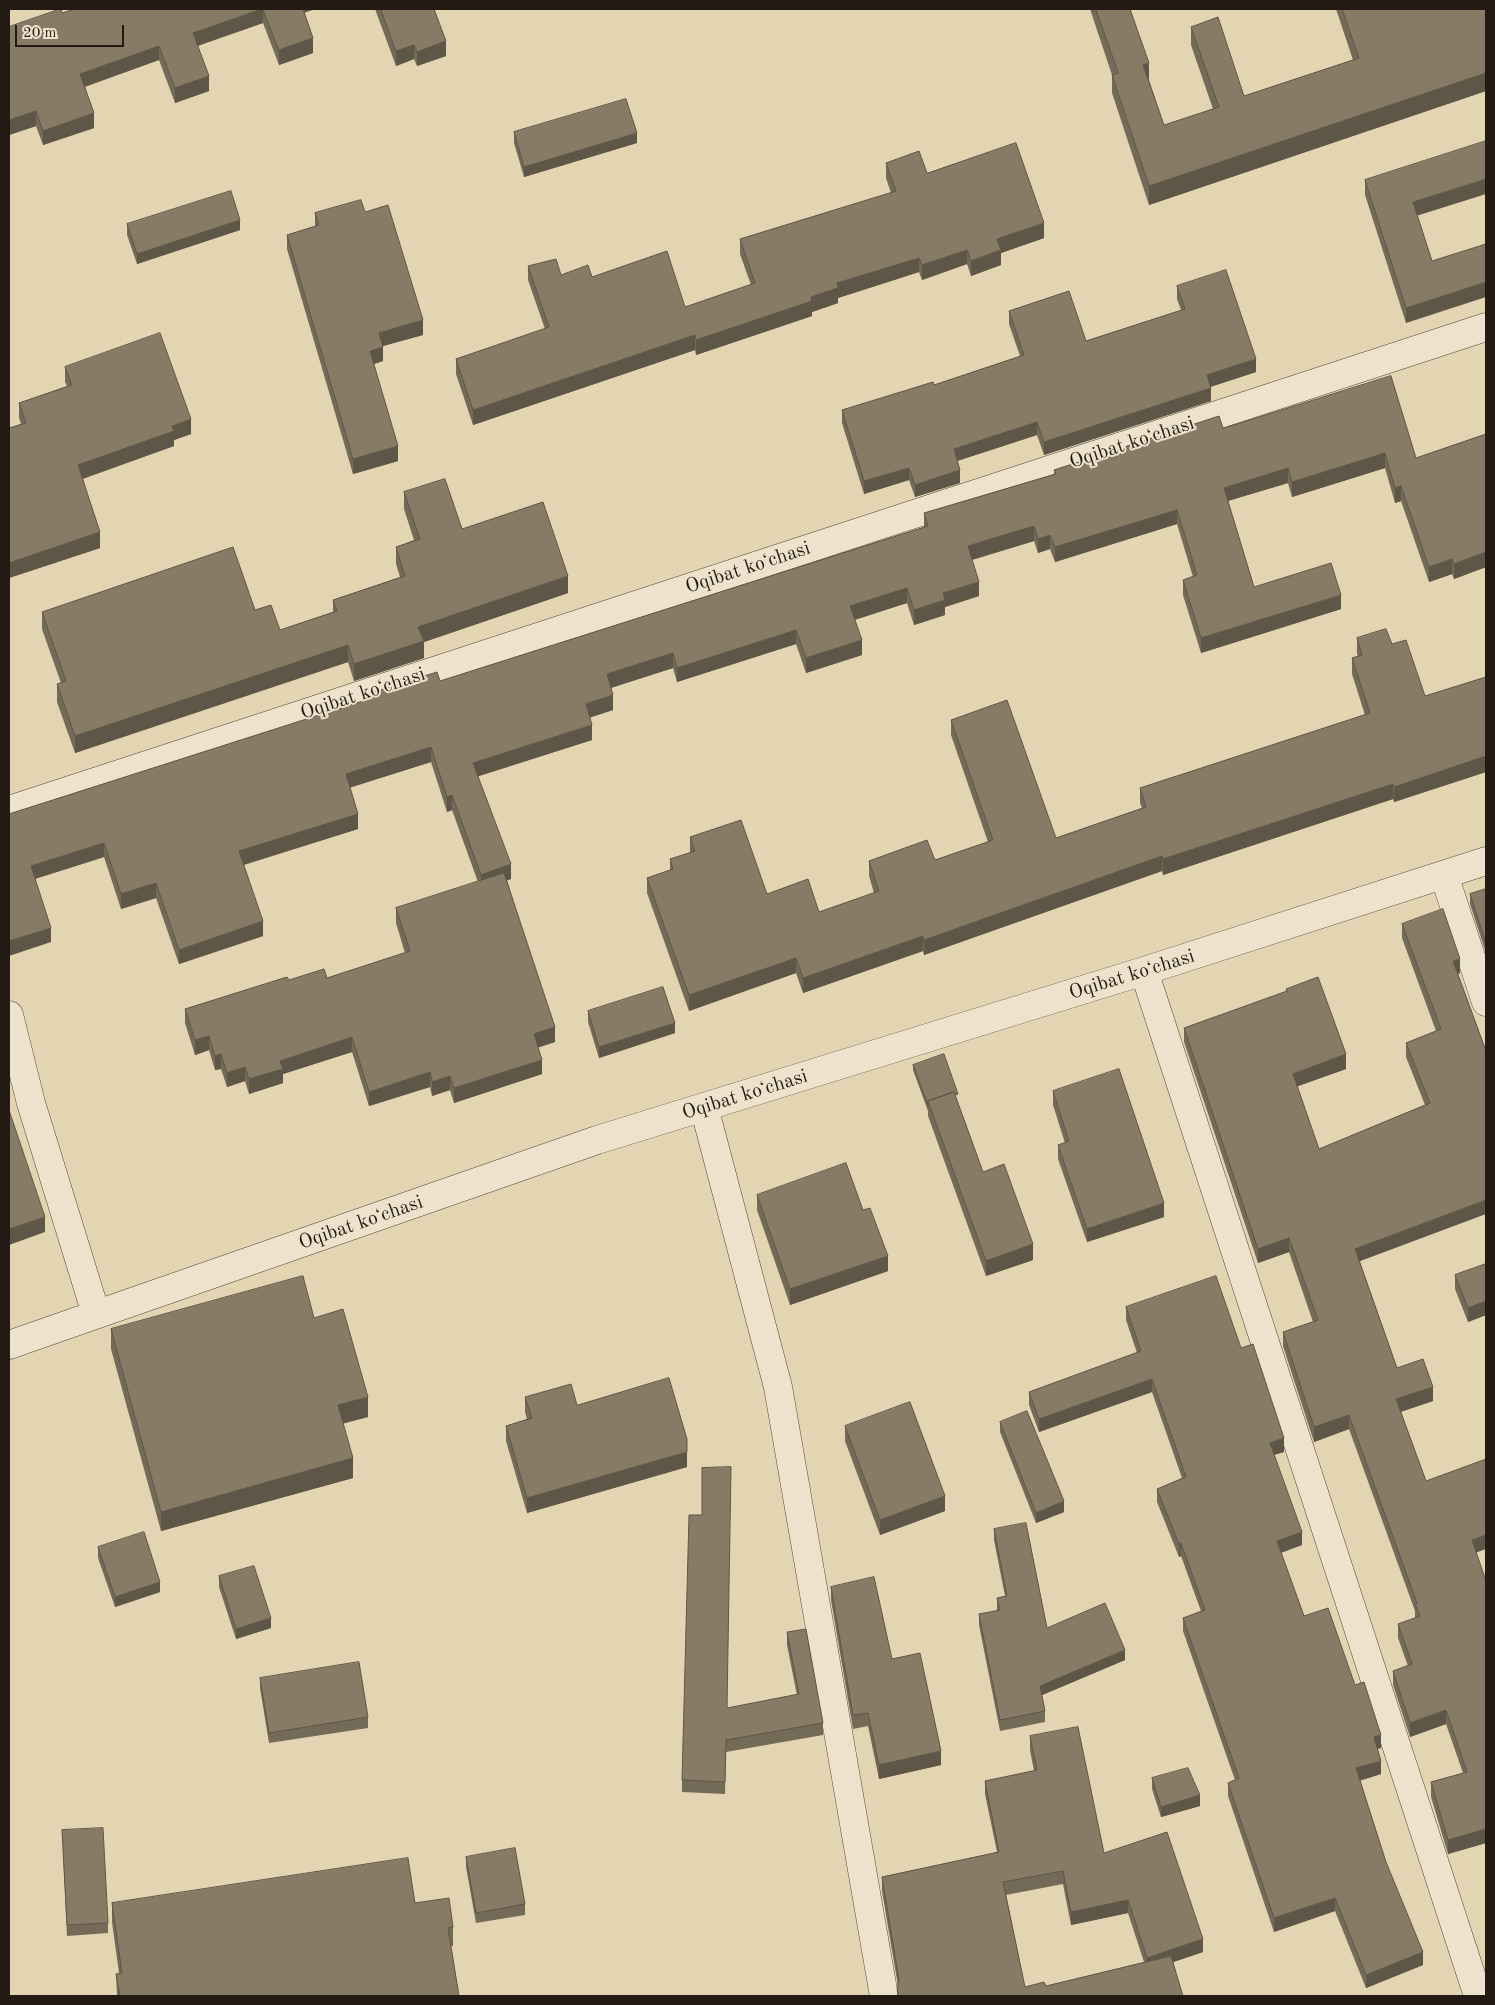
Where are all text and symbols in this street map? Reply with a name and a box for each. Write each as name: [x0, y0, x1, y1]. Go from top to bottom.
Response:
scale bar: [18, 15, 126, 47]
text: 20 m: [23, 26, 57, 41]
street label: Oqibat koʻchasi: [1066, 411, 1198, 475]
street label: Oqibat koʻchasi: [682, 536, 814, 600]
street label: Oqibat koʻchasi: [297, 662, 429, 726]
street label: Oqibat koʻchasi: [1066, 945, 1198, 1005]
street label: Oqibat koʻchasi: [679, 1065, 811, 1125]
street label: Oqibat koʻchasi: [296, 1190, 426, 1256]

